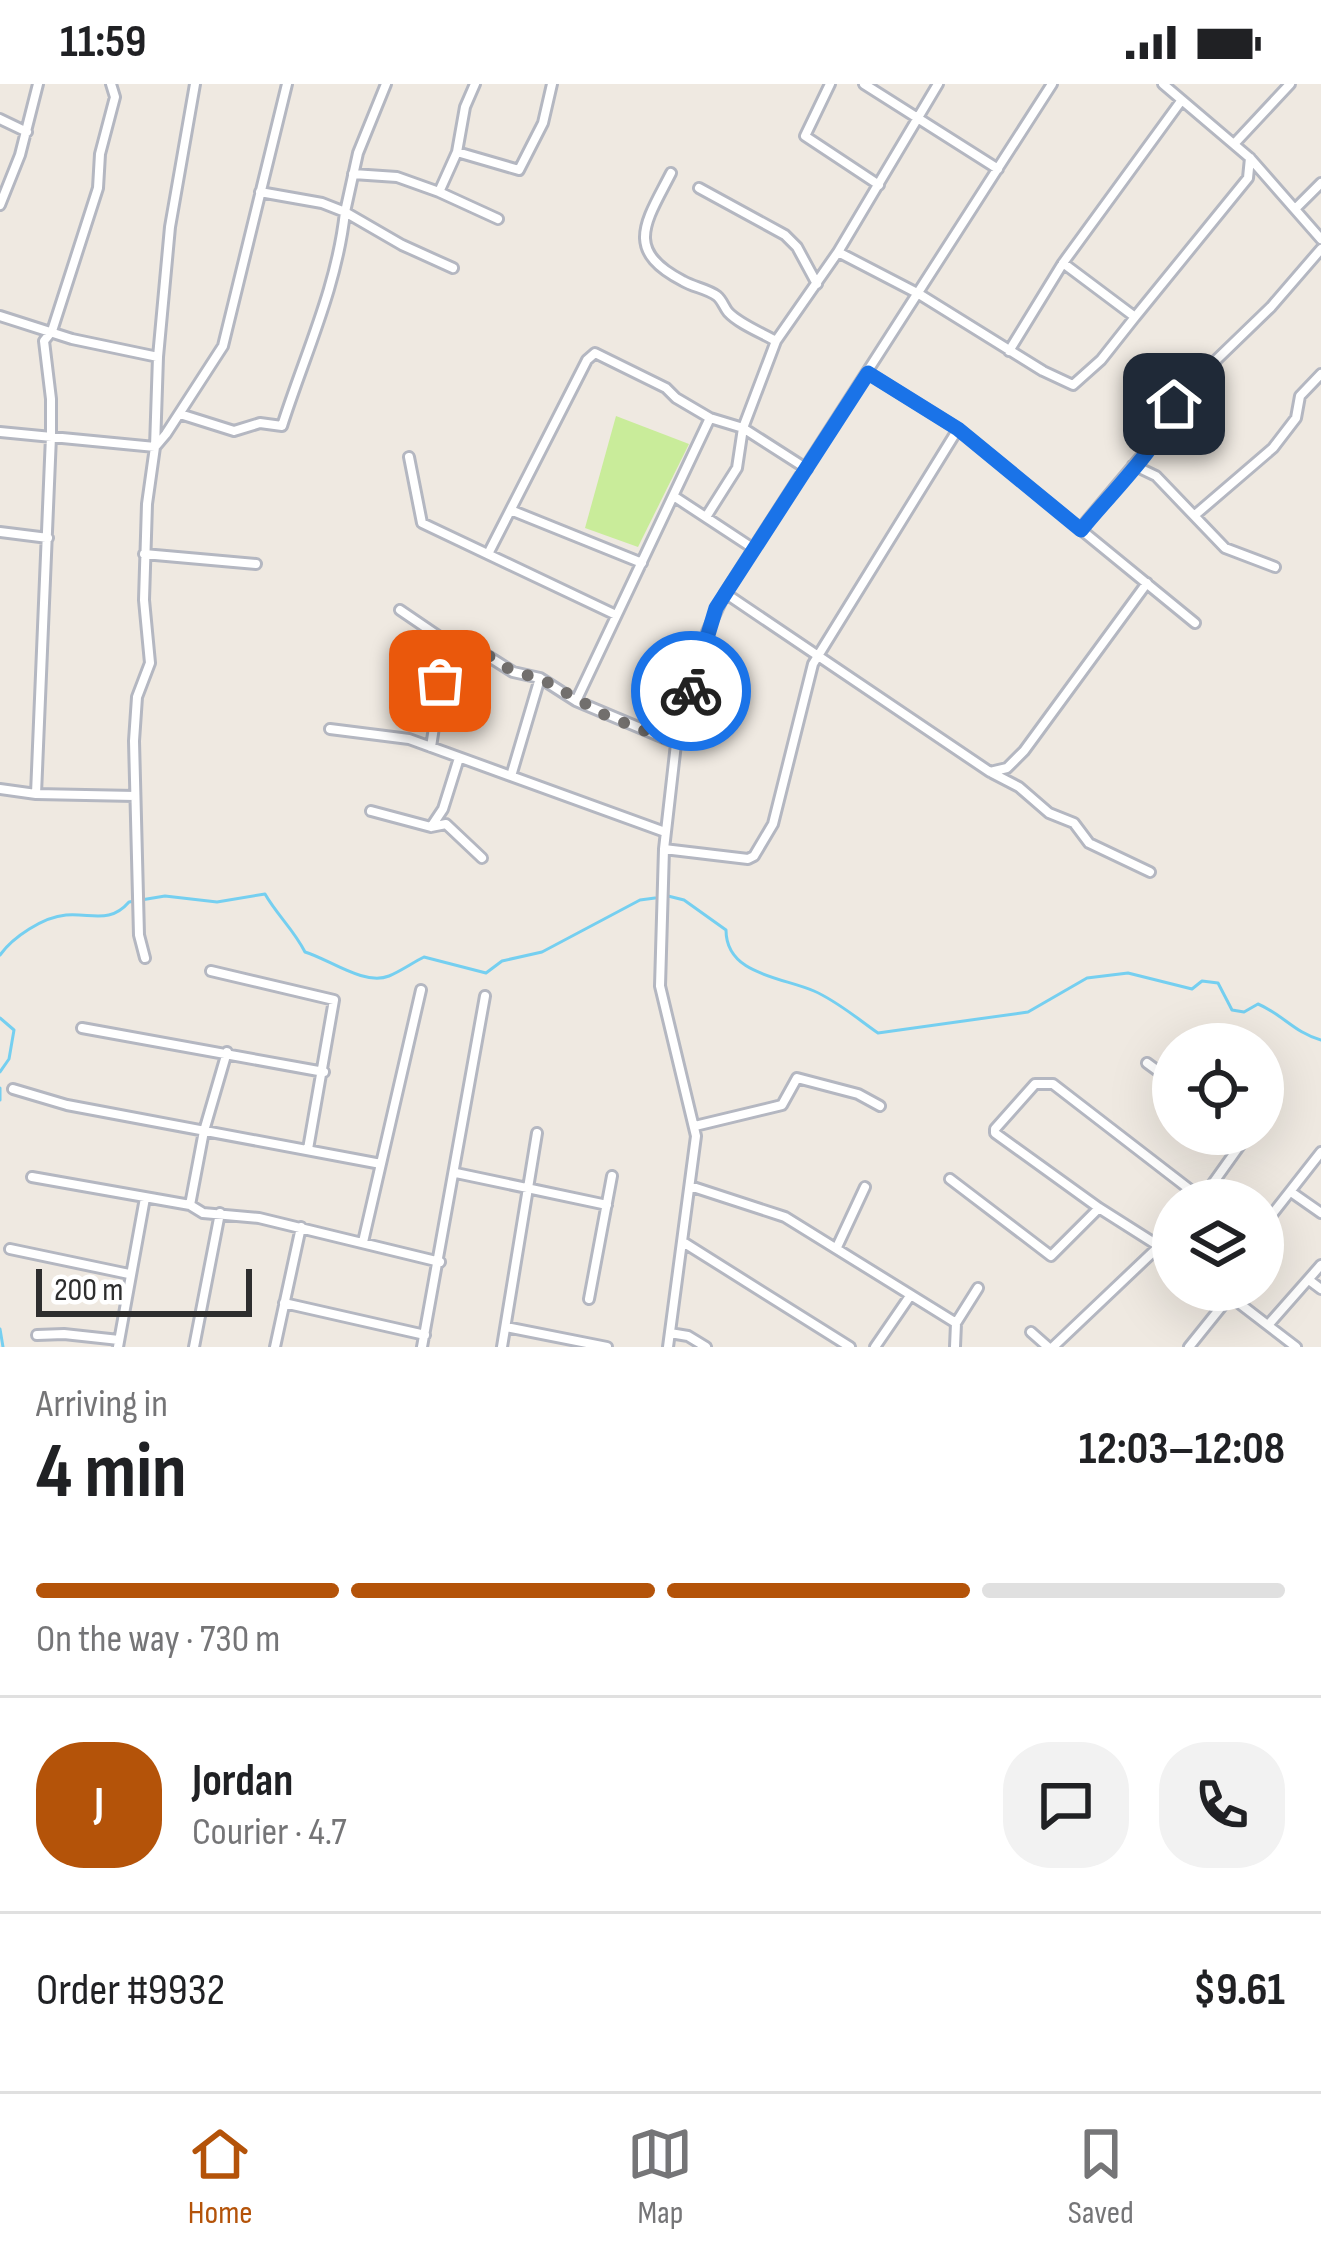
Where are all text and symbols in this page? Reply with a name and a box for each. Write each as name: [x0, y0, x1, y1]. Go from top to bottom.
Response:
text: 11:59: [60, 15, 146, 70]
pin: [1123, 353, 1225, 455]
icon: home: [1141, 371, 1207, 437]
pin: [389, 630, 491, 732]
courier: [631, 631, 751, 751]
icon: bag: [407, 648, 473, 714]
icon: bike: [658, 658, 724, 724]
map controls: [1152, 1023, 1284, 1311]
button: locate: [1152, 1023, 1284, 1155]
button: layers: [1152, 1179, 1284, 1311]
scale bar: [36, 1263, 252, 1316]
text: 200 m: [54, 1270, 123, 1310]
text: Arriving in: [36, 1381, 168, 1428]
text: 12:03–12:08: [1079, 1422, 1285, 1477]
text: 4 min: [36, 1426, 187, 1519]
text: On the way · 730 m: [36, 1616, 280, 1663]
button: chat: [1003, 1742, 1129, 1868]
button: phone: [1159, 1742, 1285, 1868]
text: Jordan: [192, 1754, 293, 1809]
text: J: [94, 1777, 104, 1832]
text: Courier · 4.7: [192, 1809, 347, 1856]
text: Order #9932: [36, 1963, 225, 2018]
text: $9.61: [1193, 1963, 1285, 2018]
tab: Home: [187, 2121, 253, 2233]
tab: Map: [627, 2121, 693, 2233]
tab: Saved: [1068, 2121, 1134, 2233]

